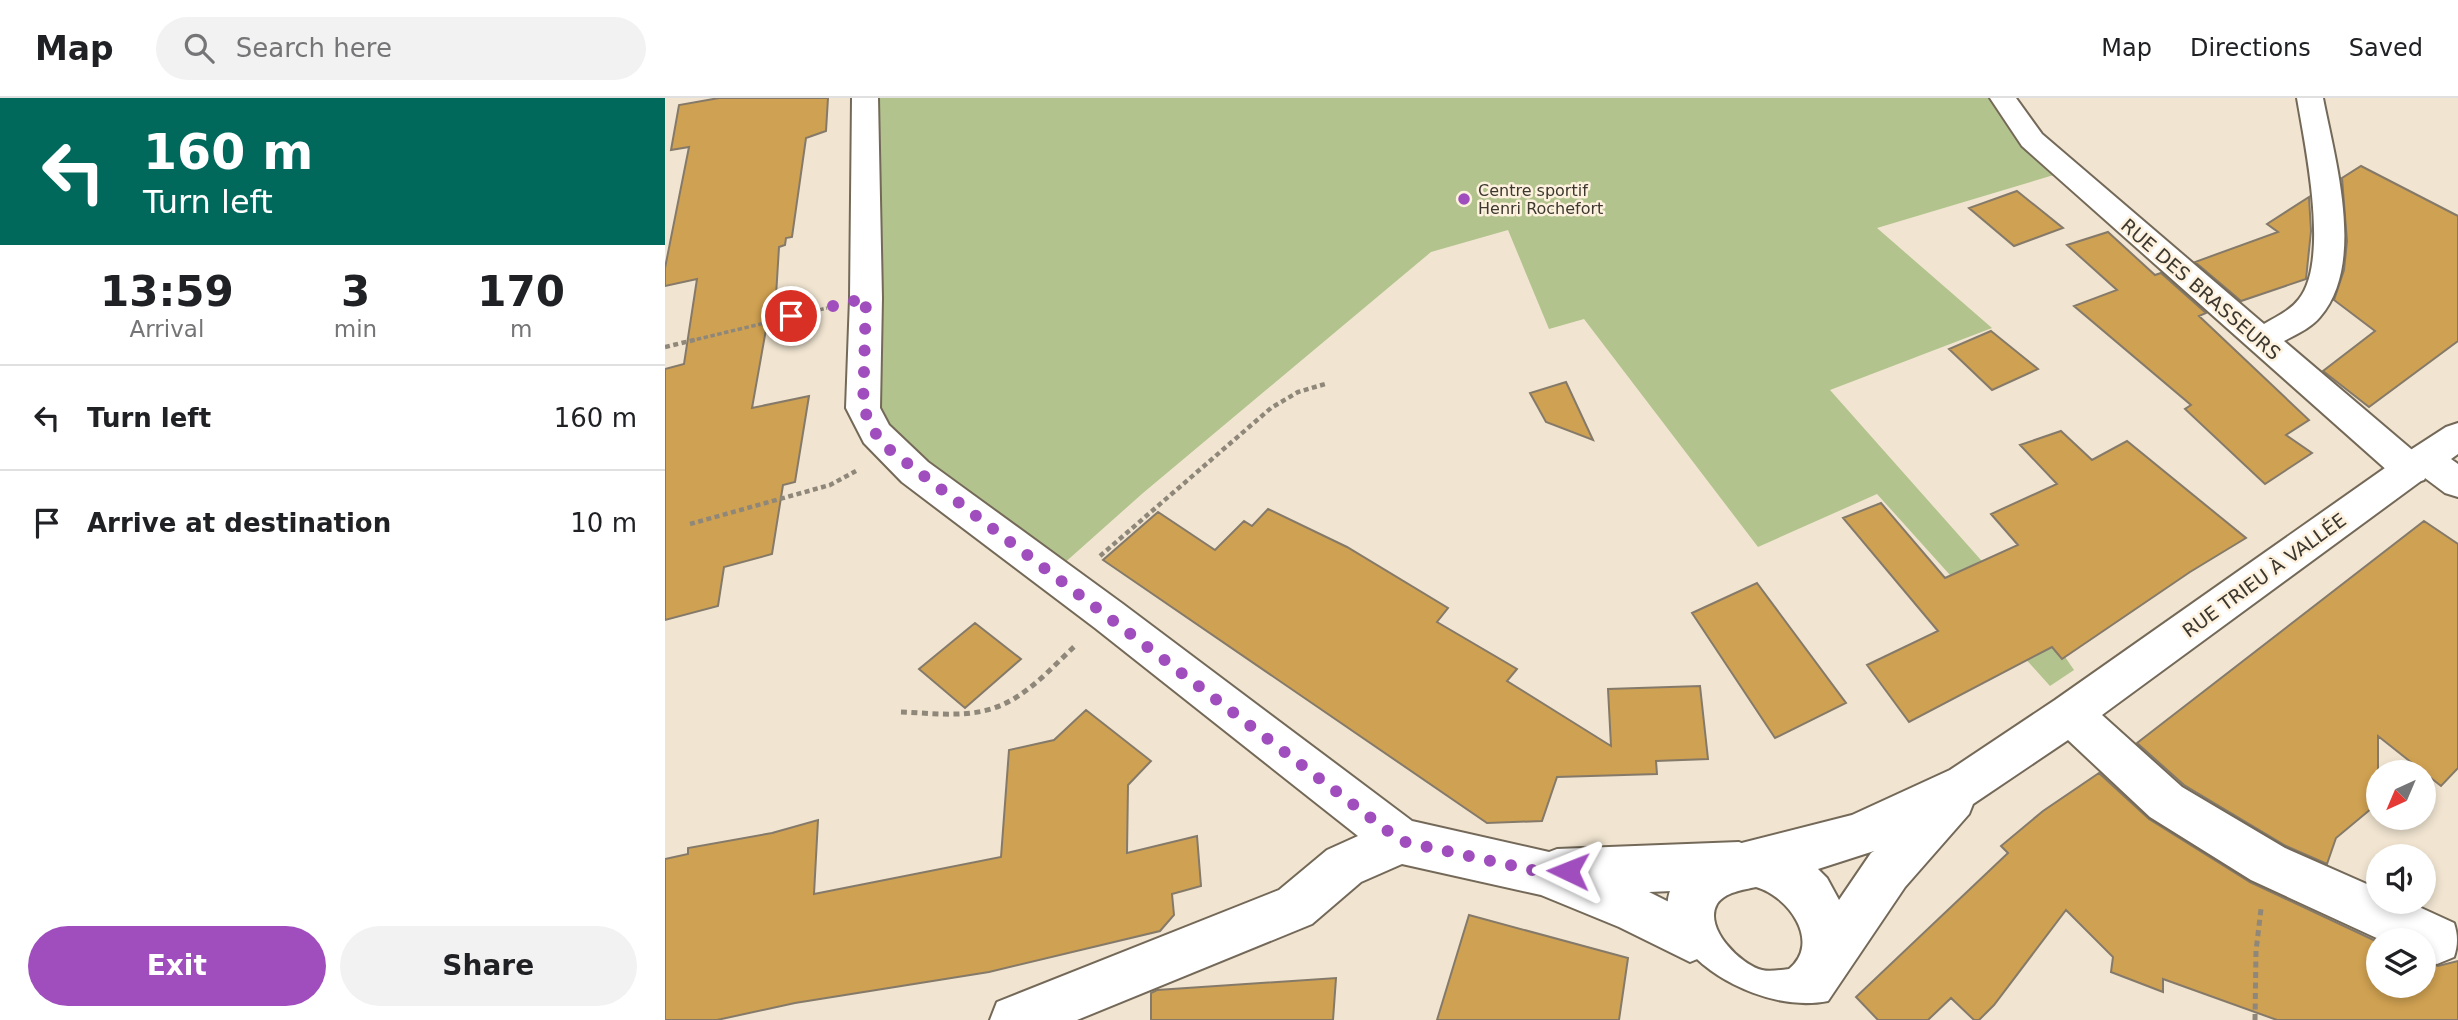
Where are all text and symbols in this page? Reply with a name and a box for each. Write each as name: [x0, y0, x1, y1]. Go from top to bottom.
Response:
search box: [156, 17, 646, 80]
text: Map: [35, 29, 114, 68]
icon: search: [180, 29, 218, 67]
text: Search here: [236, 33, 392, 63]
text: Map: [2101, 34, 2152, 62]
text: Directions: [2190, 34, 2311, 62]
text: Saved: [2349, 34, 2423, 62]
text: 160 m: [143, 124, 313, 181]
icon: left: [28, 126, 119, 217]
place label: Centre sportif Henri Rochefort: [1478, 181, 1603, 218]
text: Turn left: [143, 183, 273, 221]
marker: Centre sportif Henri Rochefort: [1456, 191, 1472, 207]
street label: RUE DES BRASSEURS: [2117, 214, 2285, 364]
text: 13:59: [100, 267, 234, 316]
text: 3: [341, 267, 370, 316]
text: 170: [477, 267, 565, 316]
pin: [761, 286, 821, 346]
icon: arrive: [772, 297, 810, 335]
text: Arrival: [130, 316, 204, 342]
text: min: [334, 316, 377, 342]
text: m: [510, 316, 532, 342]
icon: left: [28, 399, 66, 437]
text: Turn left: [87, 403, 211, 433]
text: 160 m: [554, 403, 637, 433]
icon: arrive: [28, 504, 66, 542]
text: Arrive at destination: [87, 508, 391, 538]
text: 10 m: [570, 508, 637, 538]
street label: RUE TRIEU À VALLÉE: [2178, 508, 2350, 642]
north arrow: [2366, 760, 2436, 830]
map controls: [2366, 760, 2436, 998]
position arrow: [1531, 834, 1605, 908]
button: sound: [2366, 844, 2436, 914]
button: Exit: [28, 926, 326, 1006]
button: Share: [340, 926, 637, 1006]
button: layers: [2366, 928, 2436, 998]

